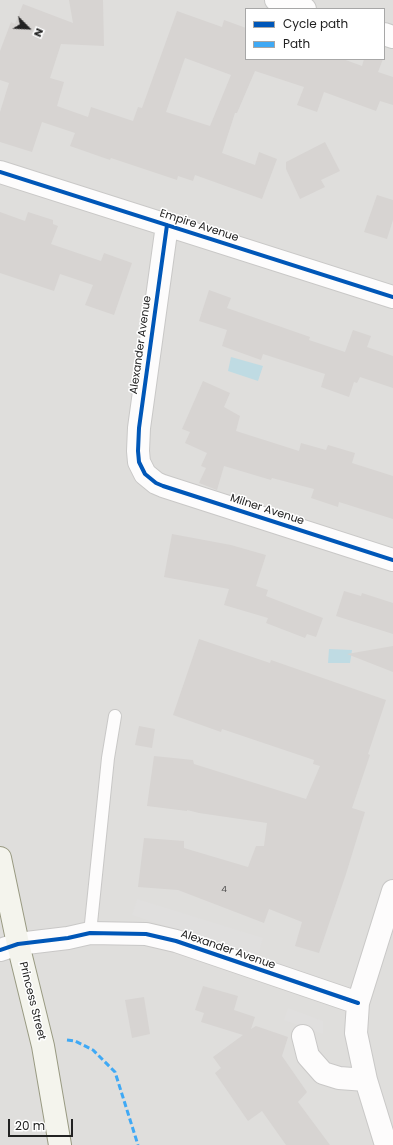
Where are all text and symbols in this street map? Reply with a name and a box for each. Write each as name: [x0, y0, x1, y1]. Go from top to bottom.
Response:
north arrow: [8, 8, 48, 48]
legend: [245, 8, 385, 60]
text: Cycle path: [283, 15, 348, 32]
text: N: [30, 26, 48, 40]
text: Path: [283, 35, 310, 52]
street label: Empire Avenue: [158, 207, 240, 245]
street label: Alexander Avenue: [128, 295, 154, 395]
street label: Milner Avenue: [228, 492, 306, 528]
house number: 4: [221, 885, 227, 895]
street label: Alexander Avenue: [179, 928, 277, 972]
street label: Princess Street: [16, 960, 48, 1042]
scale bar: [10, 1111, 75, 1137]
text: 20 m: [15, 1117, 45, 1134]

